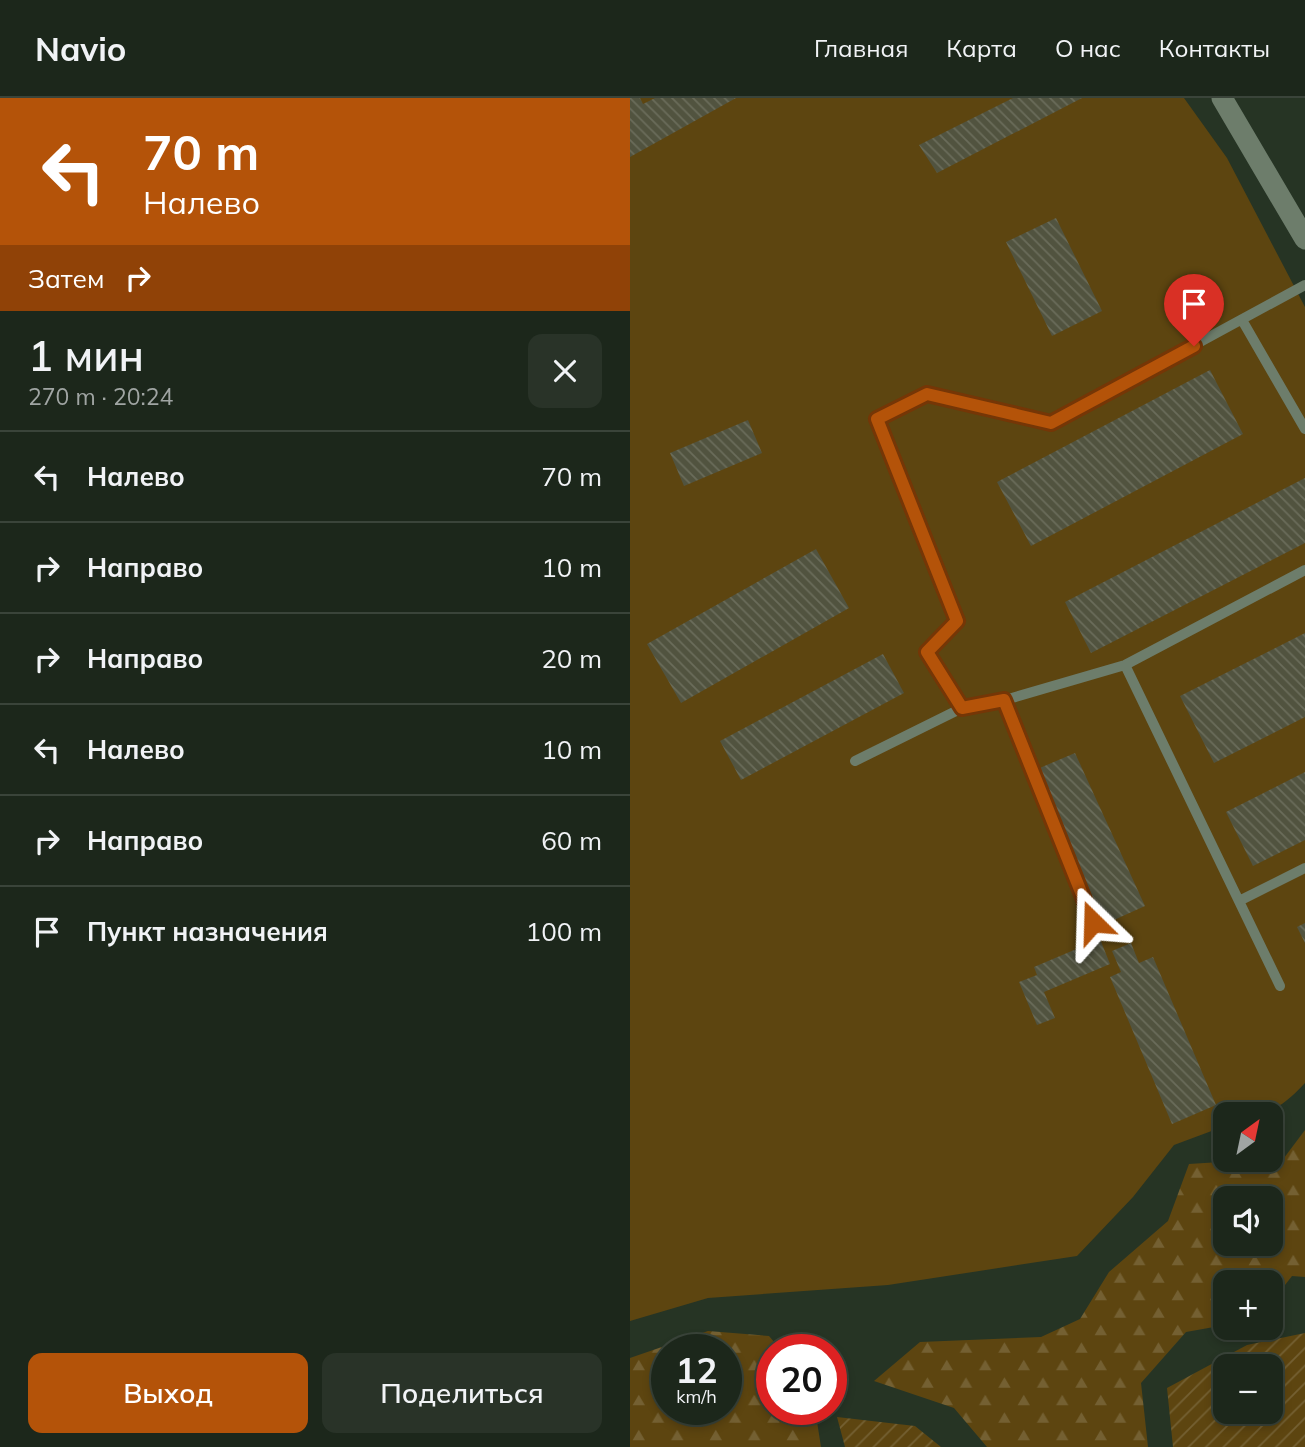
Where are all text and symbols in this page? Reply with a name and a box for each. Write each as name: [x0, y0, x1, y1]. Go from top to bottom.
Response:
text: Navio: [35, 28, 126, 69]
text: Главная: [814, 33, 908, 63]
text: Карта: [946, 33, 1017, 63]
text: О нас: [1055, 33, 1121, 63]
text: Контакты: [1159, 33, 1270, 63]
text: 70 m: [143, 121, 259, 182]
icon: left: [28, 126, 119, 217]
text: Налево: [143, 182, 260, 222]
icon: right: [119, 259, 157, 297]
text: Затем: [28, 262, 105, 295]
pin: [1164, 274, 1224, 346]
icon: arrive: [1175, 285, 1213, 323]
text: 1 мин: [28, 329, 144, 382]
button: close: [528, 334, 602, 408]
text: 270 m · 20:24: [28, 382, 173, 411]
icon: left: [28, 458, 66, 496]
text: Налево: [87, 460, 185, 493]
text: 70 m: [541, 460, 602, 493]
icon: right: [28, 549, 66, 587]
text: Направо: [87, 551, 203, 584]
text: 10 m: [541, 551, 602, 584]
icon: right: [28, 640, 66, 678]
text: Направо: [87, 642, 203, 675]
text: 20 m: [541, 642, 602, 675]
icon: left: [28, 731, 66, 769]
text: Налево: [87, 733, 185, 766]
text: 10 m: [541, 733, 602, 766]
icon: right: [28, 822, 66, 860]
text: Направо: [87, 824, 203, 857]
text: 60 m: [541, 824, 602, 857]
position arrow: [1056, 885, 1130, 959]
icon: arrive: [28, 913, 66, 951]
text: Пункт назначения: [87, 915, 328, 948]
text: 100 m: [526, 915, 602, 948]
north arrow: [1213, 1102, 1283, 1172]
map controls: [1213, 1102, 1283, 1424]
button: sound: [1213, 1186, 1283, 1256]
button: +: [1213, 1270, 1283, 1340]
speed limit sign: 20: [756, 1334, 847, 1425]
text: 12: [675, 1348, 718, 1392]
button: Выход: [28, 1353, 308, 1433]
button: Поделиться: [322, 1353, 602, 1433]
button: −: [1213, 1354, 1283, 1424]
text: km/h: [676, 1385, 717, 1408]

